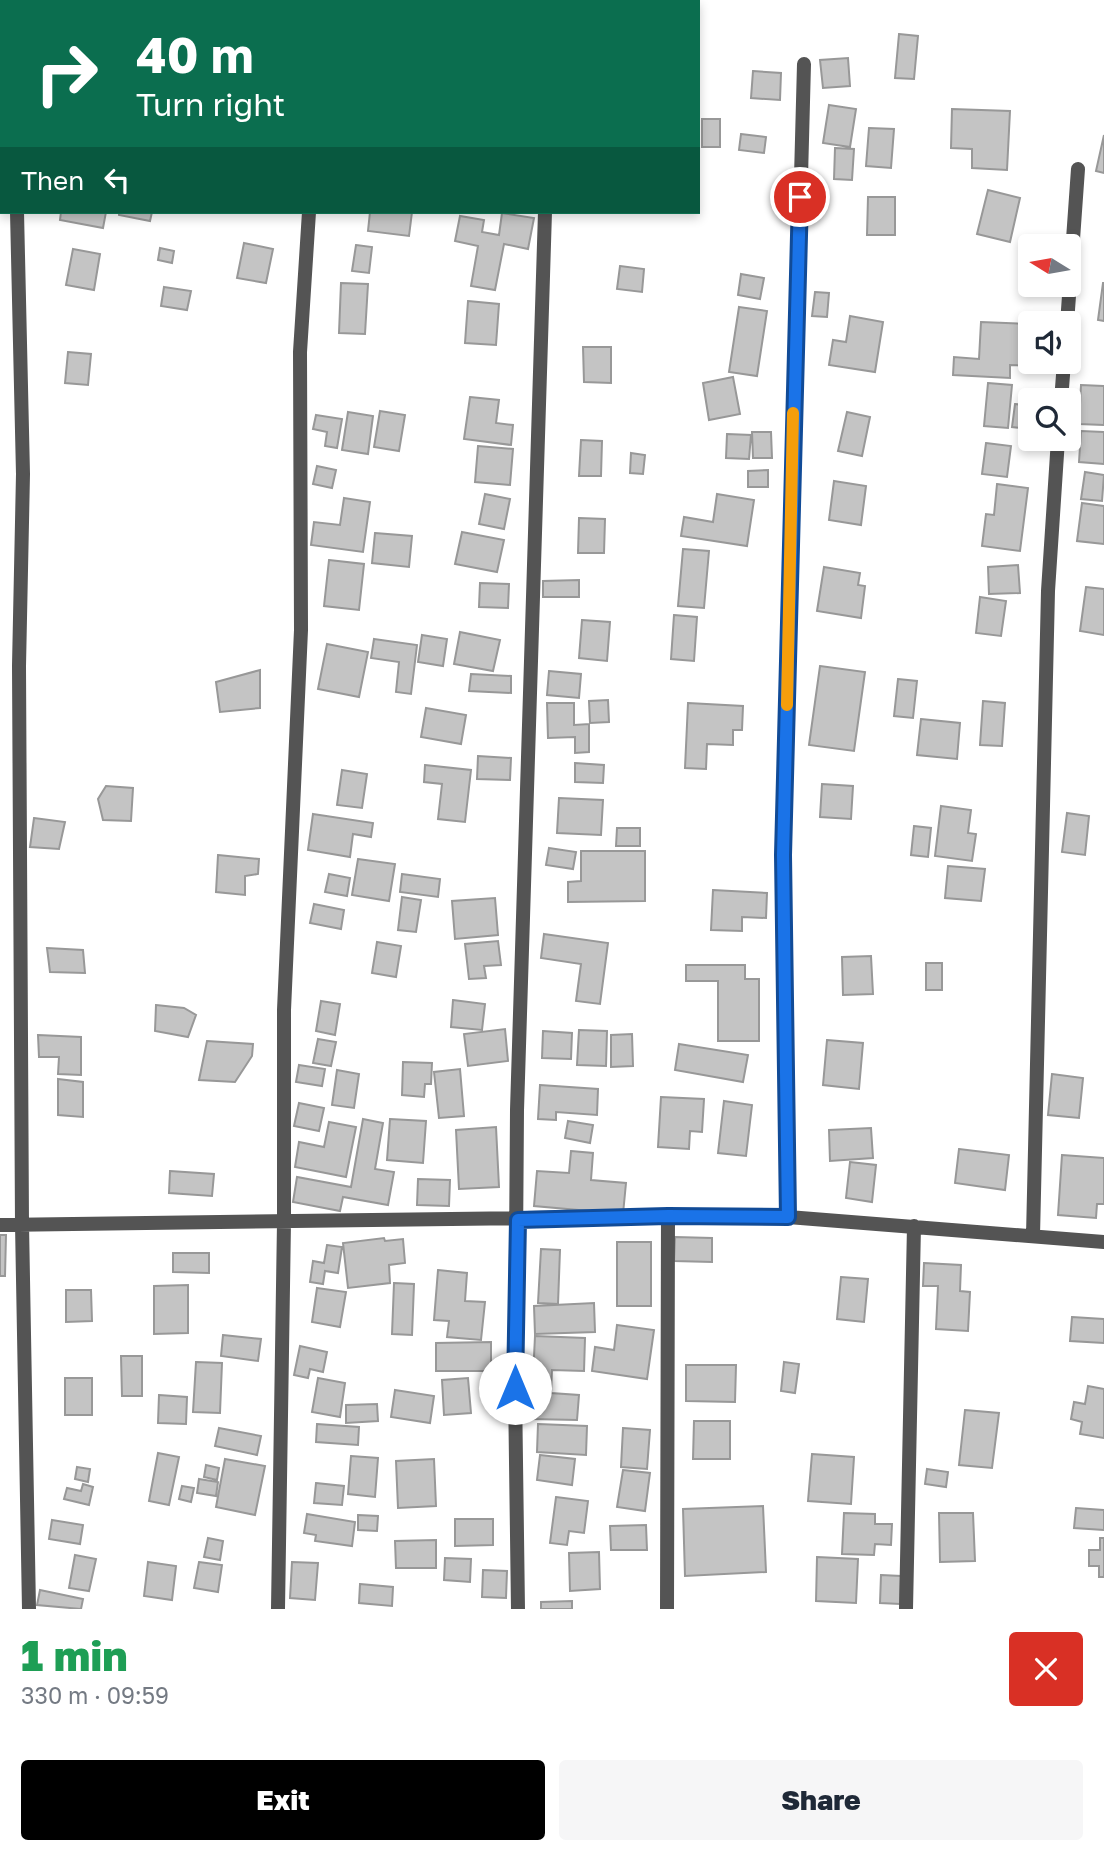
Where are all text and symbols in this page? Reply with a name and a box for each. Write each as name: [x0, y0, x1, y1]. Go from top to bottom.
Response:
text: 40 m: [136, 25, 254, 84]
icon: right: [21, 28, 112, 119]
text: Turn right: [136, 85, 285, 123]
icon: left: [98, 161, 136, 199]
text: Then: [21, 165, 84, 196]
pin: [770, 167, 830, 227]
icon: arrive: [781, 178, 819, 216]
north arrow: [1018, 234, 1082, 298]
map controls: [1018, 234, 1081, 451]
button: sound: [1018, 311, 1081, 374]
button: search: [1018, 388, 1081, 451]
position arrow: [478, 1351, 552, 1425]
text: 1 min: [21, 1630, 128, 1680]
button: close: [1009, 1632, 1083, 1706]
text: 330 m · 09:59: [21, 1681, 169, 1709]
button: Exit: [21, 1760, 545, 1840]
button: Share: [559, 1760, 1083, 1840]

